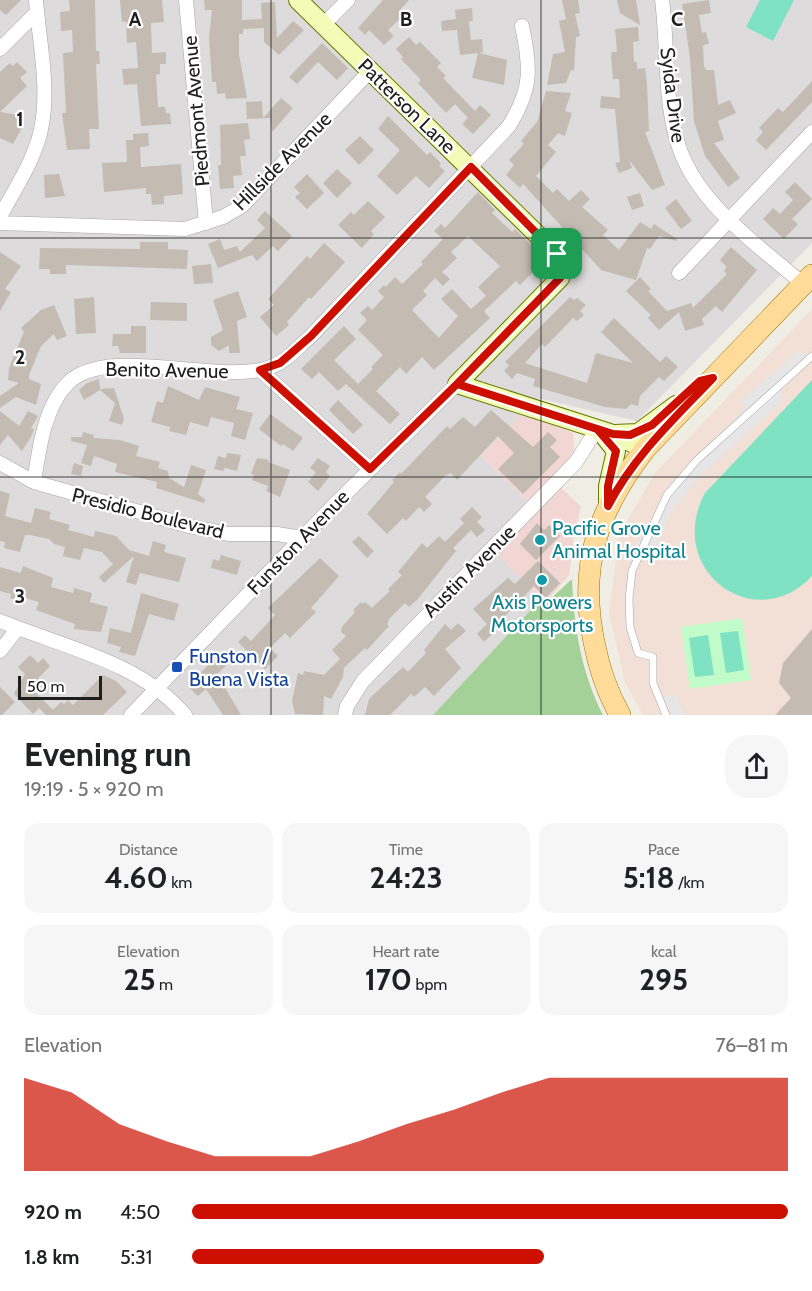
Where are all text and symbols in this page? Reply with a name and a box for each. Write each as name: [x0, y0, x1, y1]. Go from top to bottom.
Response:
text: A: [129, 7, 142, 31]
text: B: [400, 7, 412, 31]
text: C: [671, 7, 683, 31]
street label: Piedmont Avenue: [177, 35, 215, 187]
street label: Syida Drive: [655, 46, 691, 144]
street label: Patterson Lane: [353, 53, 461, 159]
text: 1: [16, 107, 24, 131]
street label: Hillside Avenue: [228, 107, 336, 215]
pin: [531, 228, 582, 279]
icon: arrive: [540, 237, 573, 270]
text: 2: [15, 345, 25, 369]
street label: Benito Avenue: [105, 357, 229, 383]
street label: Presidio Boulevard: [70, 483, 226, 543]
street label: Funston Avenue: [242, 485, 354, 599]
place label: Pacific Grove Animal Hospital: [552, 516, 686, 563]
street label: Austin Avenue: [418, 520, 520, 622]
marker: Pacific Grove Animal Hospital: [533, 533, 547, 547]
marker: Axis Powers Motorsports: [535, 573, 549, 587]
text: 3: [15, 584, 25, 608]
place label: Axis Powers Motorsports: [491, 590, 593, 637]
place label: Funston / Buena Vista: [189, 644, 289, 691]
marker: Funston / Buena Vista: [170, 660, 184, 674]
scale bar: [18, 673, 102, 700]
text: 50 m: [27, 677, 64, 696]
text: Evening run: [24, 734, 191, 774]
button: share: [725, 735, 788, 798]
text: 19:19 · 5 × 920 m: [24, 777, 163, 801]
text: Distance: [119, 840, 178, 859]
text: Time: [389, 840, 423, 859]
text: Pace: [648, 840, 680, 859]
text: 4.60: [104, 859, 168, 896]
text: 24:23: [369, 859, 443, 896]
text: 5:18: [623, 859, 675, 896]
text: km: [168, 873, 192, 892]
text: /km: [675, 873, 705, 892]
text: Elevation: [117, 942, 180, 961]
text: Heart rate: [373, 942, 439, 961]
text: kcal: [651, 942, 676, 961]
text: 25: [124, 961, 156, 998]
text: 170: [365, 961, 412, 998]
text: 295: [639, 961, 688, 998]
text: m: [156, 975, 173, 994]
text: bpm: [412, 975, 447, 994]
text: Elevation: [24, 1033, 102, 1057]
text: 76–81 m: [716, 1033, 788, 1057]
text: 920 m: [24, 1200, 82, 1224]
text: 4:50: [120, 1200, 161, 1224]
text: 1.8 km: [24, 1245, 79, 1269]
text: 5:31: [120, 1245, 152, 1269]

